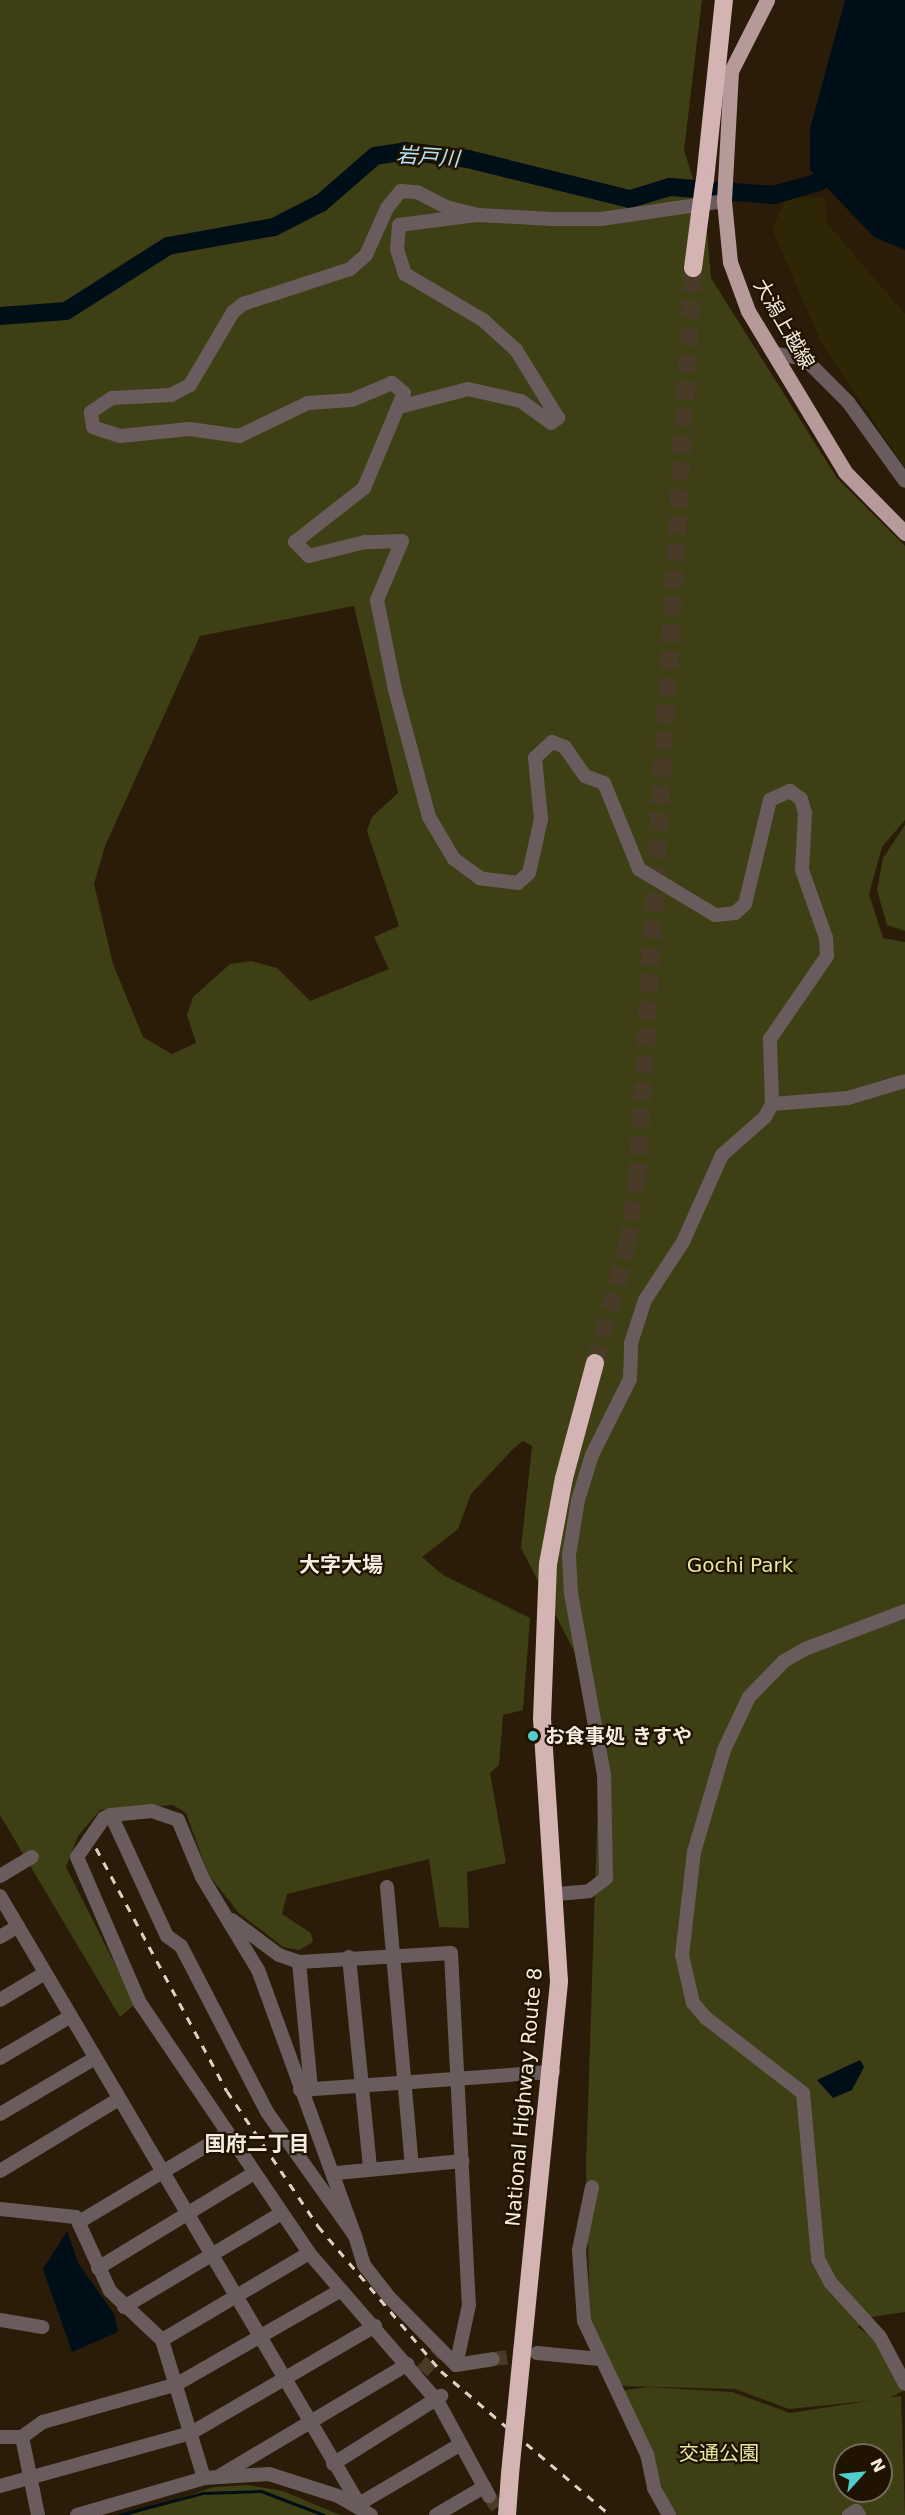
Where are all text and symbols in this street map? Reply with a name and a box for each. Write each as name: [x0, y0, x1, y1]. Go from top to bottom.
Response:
water label: 岩戸川: [396, 142, 460, 172]
street label: 大潟上越線: [749, 275, 819, 373]
district label: 大字大場: [299, 1552, 383, 1578]
park label: Gochi Park: [687, 1553, 793, 1577]
place label: お食事処 きすや: [545, 1724, 692, 1748]
marker: お食事処 きすや: [526, 1729, 540, 1743]
street label: National Highway Route 8: [501, 1967, 547, 2227]
district label: 国府二丁目: [205, 2131, 309, 2157]
park label: 交通公園: [679, 2441, 759, 2465]
north arrow: [833, 2443, 893, 2503]
text: N: [866, 2455, 889, 2476]

